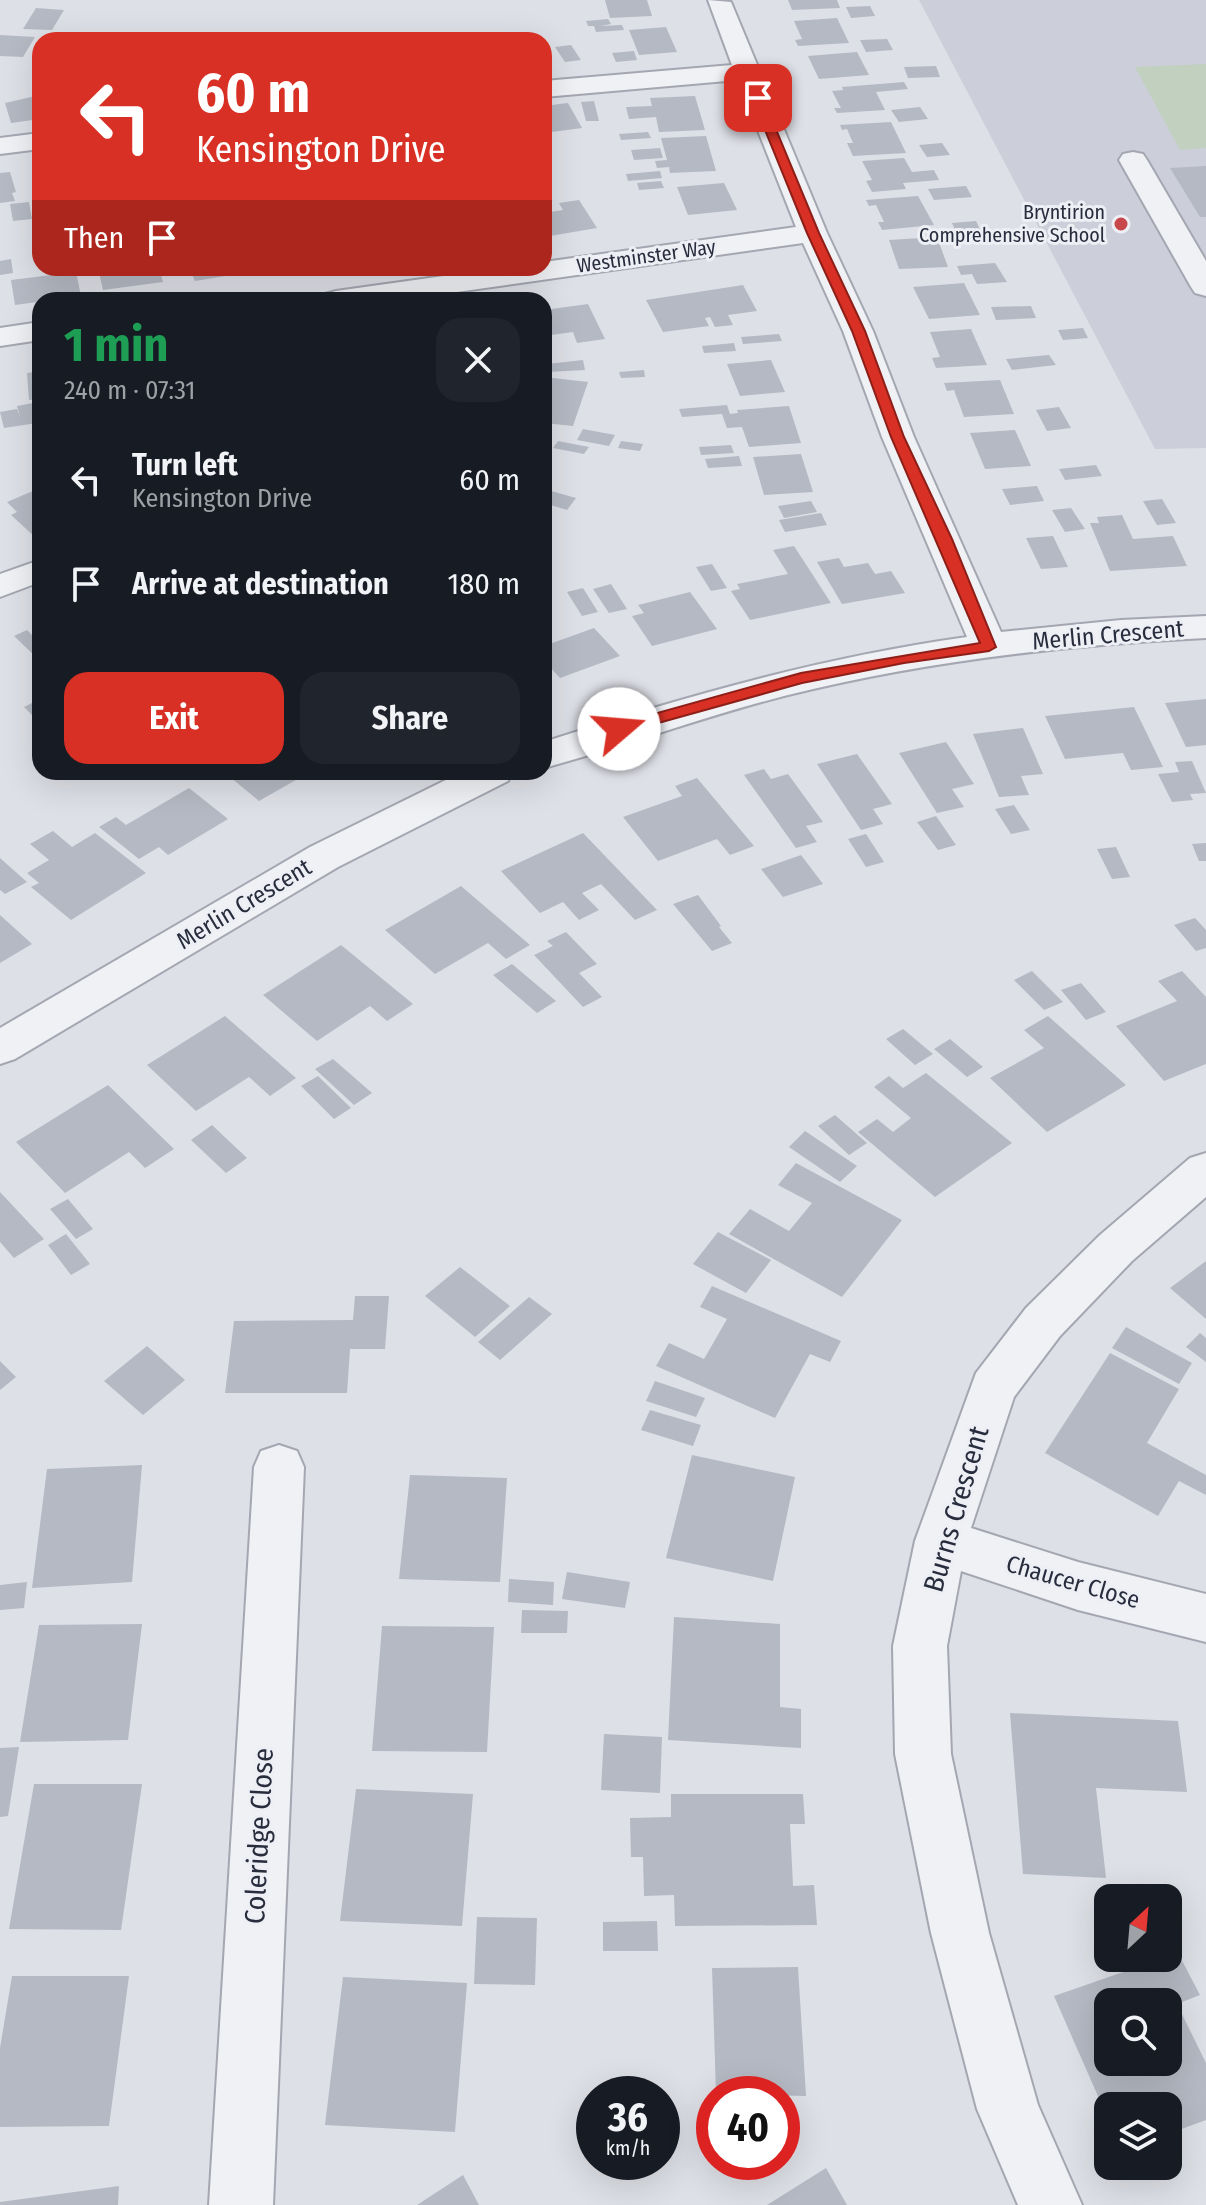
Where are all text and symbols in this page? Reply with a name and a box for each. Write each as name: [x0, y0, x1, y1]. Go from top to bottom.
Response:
text: 60 m: [196, 60, 310, 127]
icon: left: [64, 64, 168, 168]
pin: [724, 64, 792, 132]
icon: arrive: [736, 76, 780, 120]
text: Kensington Drive: [196, 128, 445, 172]
place label: Bryntirion Comprehensive School: [919, 200, 1105, 247]
marker: Bryntirion Comprehensive School: [1112, 215, 1130, 233]
icon: arrive: [140, 216, 184, 260]
text: Then: [64, 220, 124, 256]
street label: Westminster Way: [575, 234, 717, 278]
text: 1 min: [64, 316, 169, 374]
button: close: [436, 318, 520, 402]
text: 240 m · 07:31: [64, 375, 196, 406]
text: Turn left: [132, 447, 238, 483]
icon: left: [64, 458, 108, 502]
text: 60 m: [459, 462, 520, 498]
text: Kensington Drive: [132, 483, 312, 514]
icon: arrive: [64, 562, 108, 606]
text: Arrive at destination: [132, 566, 389, 602]
text: 180 m: [448, 566, 520, 602]
street label: Merlin Crescent: [1031, 614, 1185, 656]
button: Exit: [64, 672, 284, 764]
button: Share: [300, 672, 520, 764]
position arrow: [577, 687, 661, 771]
street label: Merlin Crescent: [172, 853, 316, 955]
street label: Burns Crescent: [917, 1422, 996, 1596]
street label: Chaucer Close: [1003, 1550, 1143, 1614]
street label: Coleridge Close: [238, 1747, 280, 1925]
north arrow: [1094, 1884, 1182, 1972]
map controls: [1094, 1884, 1182, 2180]
button: search: [1094, 1988, 1182, 2076]
speed limit sign: 40: [696, 2076, 800, 2180]
button: layers: [1094, 2092, 1182, 2180]
text: 36: [608, 2094, 648, 2142]
text: km/h: [606, 2136, 650, 2160]

